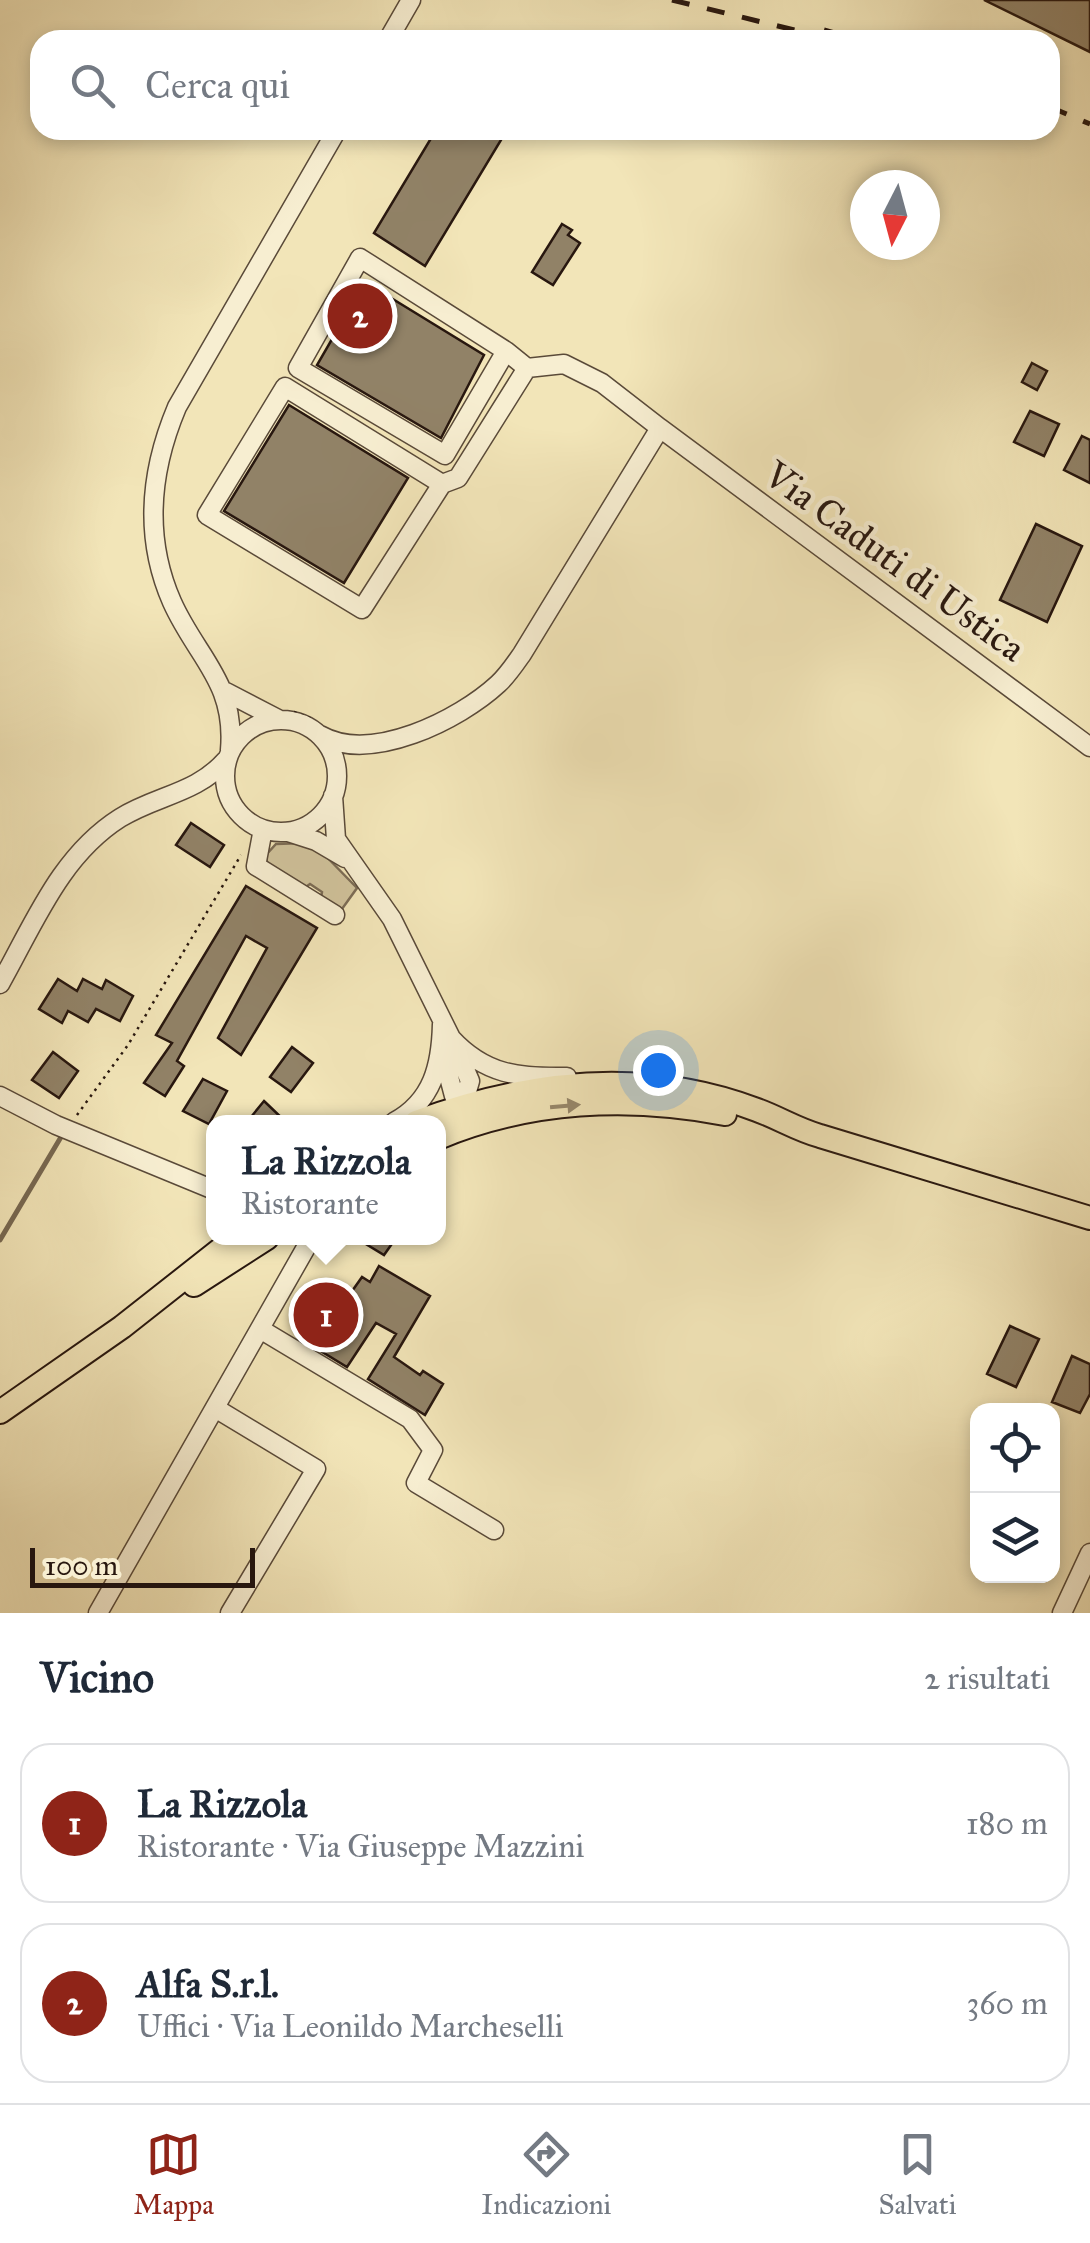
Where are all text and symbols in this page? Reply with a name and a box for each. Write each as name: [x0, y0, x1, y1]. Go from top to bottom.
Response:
search box: [30, 30, 1060, 140]
icon: search: [65, 58, 120, 113]
text: Cerca qui: [145, 62, 290, 108]
north arrow: [850, 170, 940, 260]
pin: 2: [328, 278, 392, 354]
street label: Via Caduti di Ustica: [755, 450, 1035, 672]
your location: [633, 1045, 684, 1096]
one-way arrow: [550, 1097, 581, 1113]
popup: [206, 1115, 446, 1245]
text: La Rizzola: [241, 1138, 411, 1184]
text: Ristorante: [241, 1184, 379, 1223]
pin: 1: [294, 1278, 358, 1352]
map controls: [970, 1403, 1060, 1583]
button: locate: [970, 1403, 1060, 1493]
button: layers: [970, 1493, 1060, 1583]
scale bar: [30, 1543, 255, 1588]
text: 100 m: [45, 1548, 118, 1583]
text: Vicino: [40, 1652, 154, 1704]
text: 2 risultati: [924, 1659, 1050, 1698]
text: La Rizzola: [137, 1781, 307, 1827]
text: 1: [68, 1804, 81, 1843]
text: 180 m: [966, 1804, 1048, 1843]
text: Ristorante · Via Giuseppe Mazzini: [137, 1827, 584, 1866]
text: Alfa S.r.l.: [137, 1961, 279, 2007]
text: 2: [67, 1984, 82, 2023]
text: 360 m: [966, 1984, 1048, 2023]
text: Uffici · Via Leonildo Marcheselli: [137, 2007, 563, 2046]
tab: Mappa: [134, 2127, 214, 2222]
tab: Indicazioni: [481, 2127, 611, 2222]
tab: Salvati: [878, 2127, 956, 2222]

